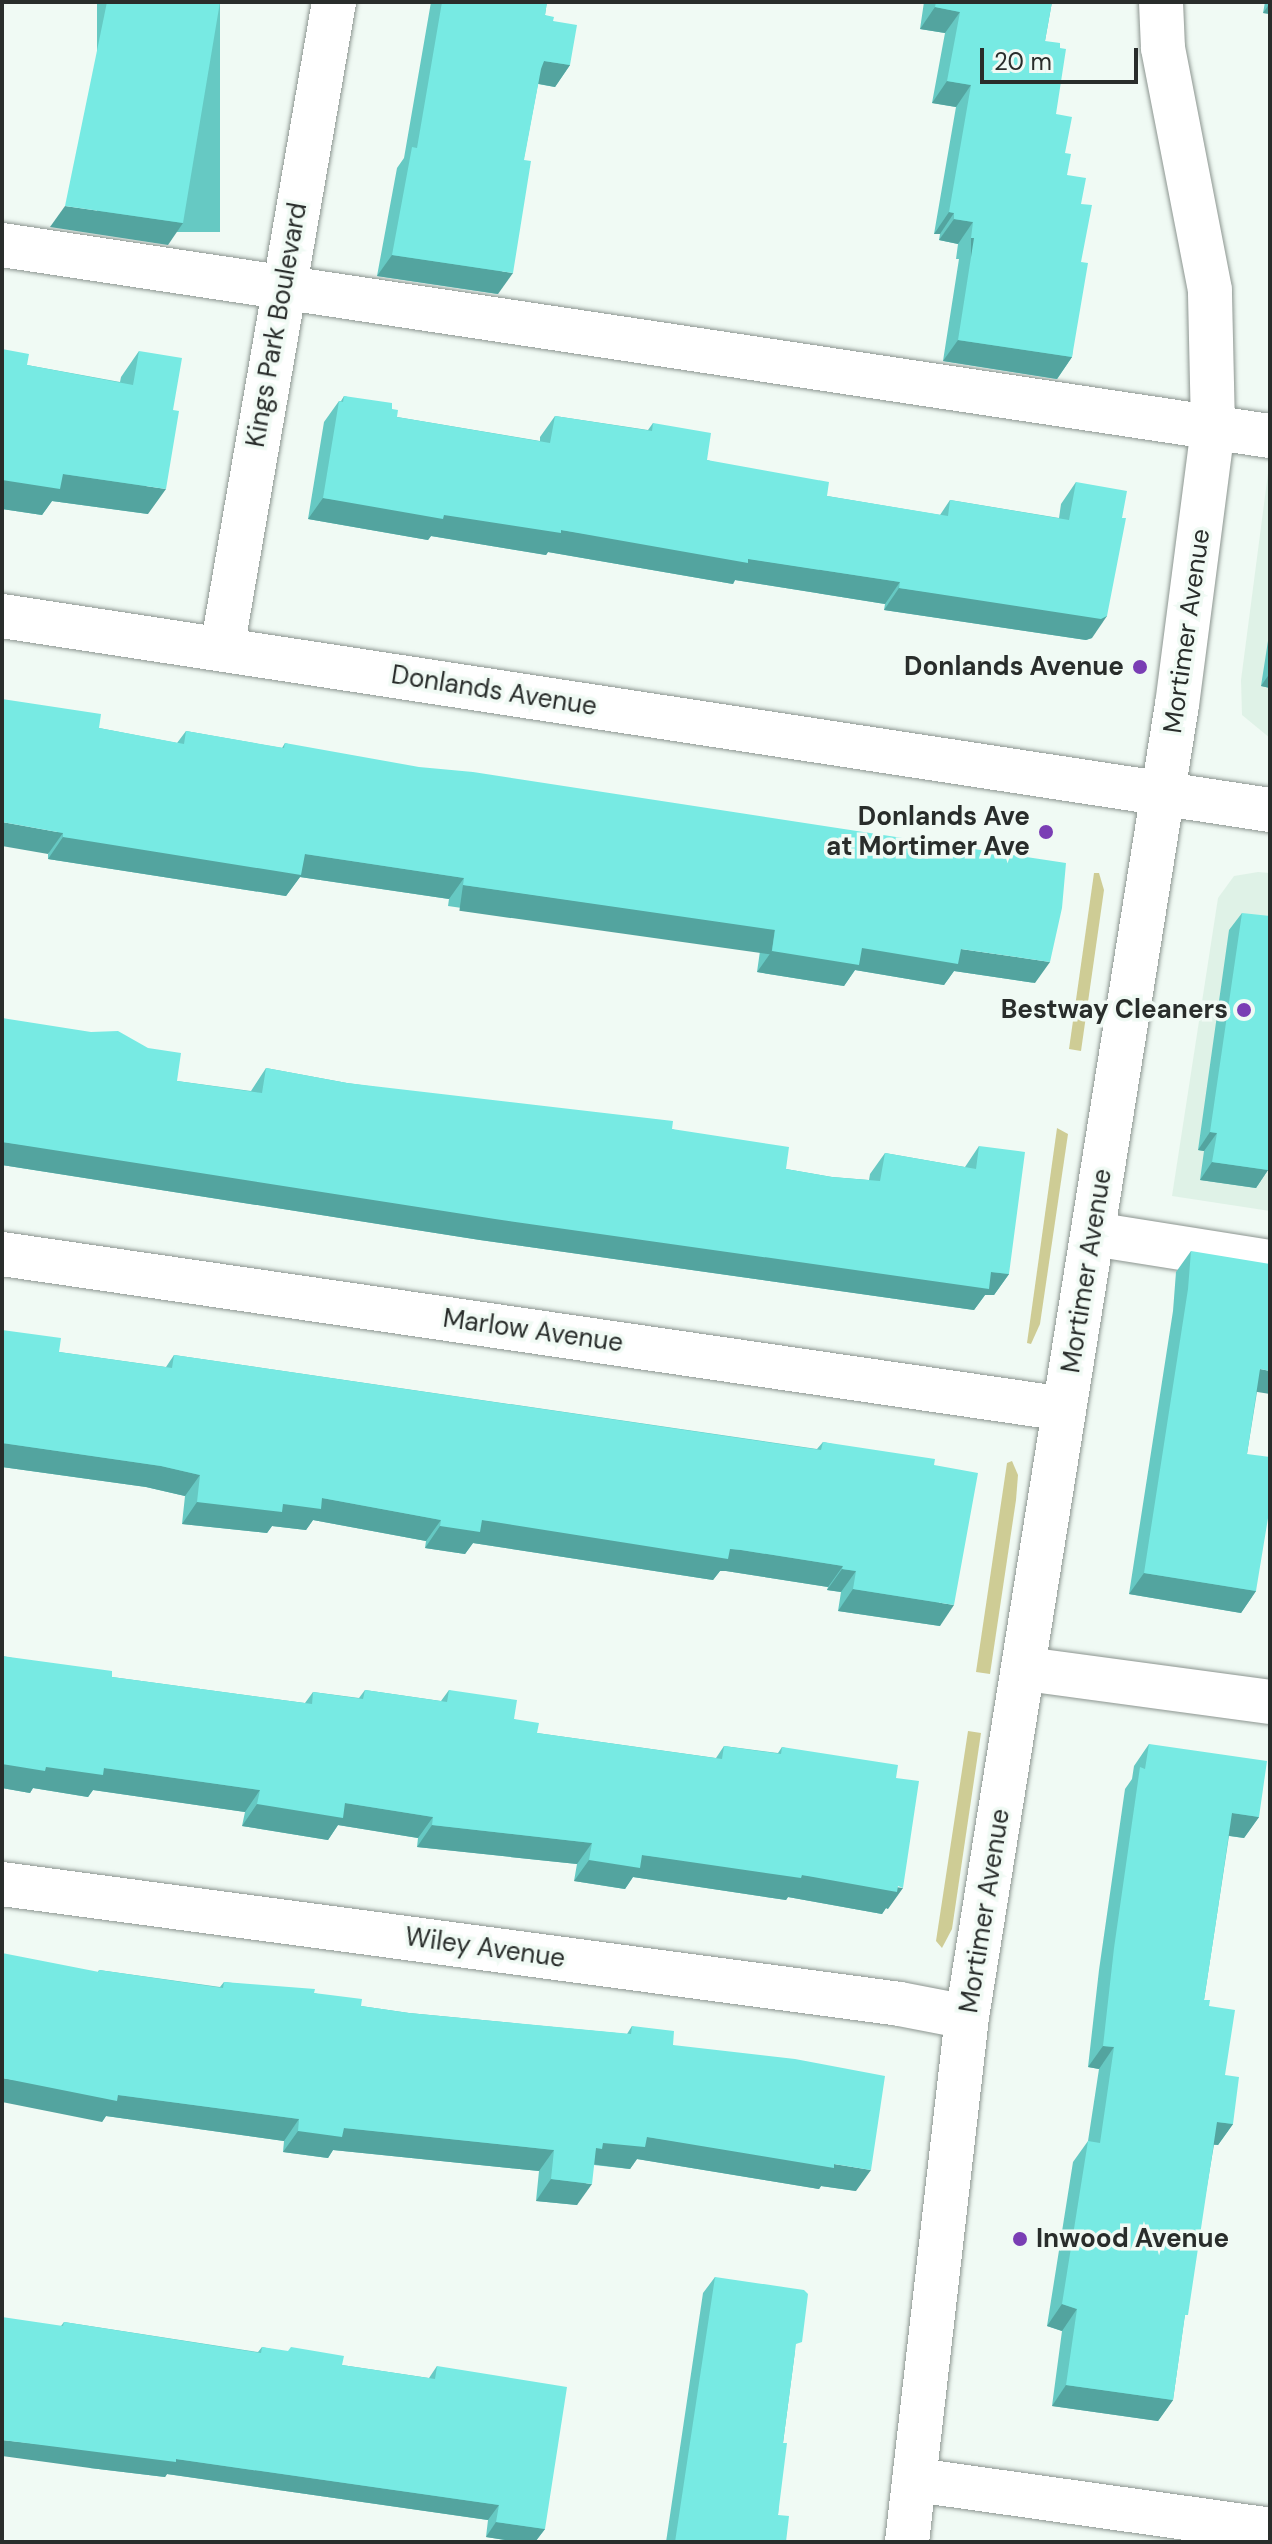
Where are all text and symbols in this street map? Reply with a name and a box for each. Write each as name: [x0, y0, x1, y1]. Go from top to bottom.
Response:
scale bar: [984, 32, 1142, 82]
text: 20 m: [994, 46, 1052, 77]
street label: Kings Park Boulevard: [240, 200, 314, 450]
street label: Mortimer Avenue: [1157, 527, 1217, 735]
place label: Donlands Avenue: [904, 651, 1124, 683]
marker: Donlands Avenue: [1131, 658, 1149, 676]
street label: Donlands Avenue: [389, 659, 599, 723]
place label: Donlands Ave at Mortimer Ave: [826, 801, 1030, 862]
marker: Donlands Ave at Mortimer Ave: [1037, 823, 1055, 841]
place label: Bestway Cleaners: [1001, 994, 1228, 1026]
marker: Bestway Cleaners: [1235, 1001, 1253, 1019]
street label: Mortimer Avenue: [1055, 1167, 1119, 1375]
street label: Marlow Avenue: [441, 1303, 625, 1359]
street label: Mortimer Avenue: [953, 1807, 1017, 2015]
street label: Wiley Avenue: [403, 1921, 567, 1975]
place label: Inwood Avenue: [1036, 2223, 1229, 2255]
marker: Inwood Avenue: [1011, 2230, 1029, 2248]

